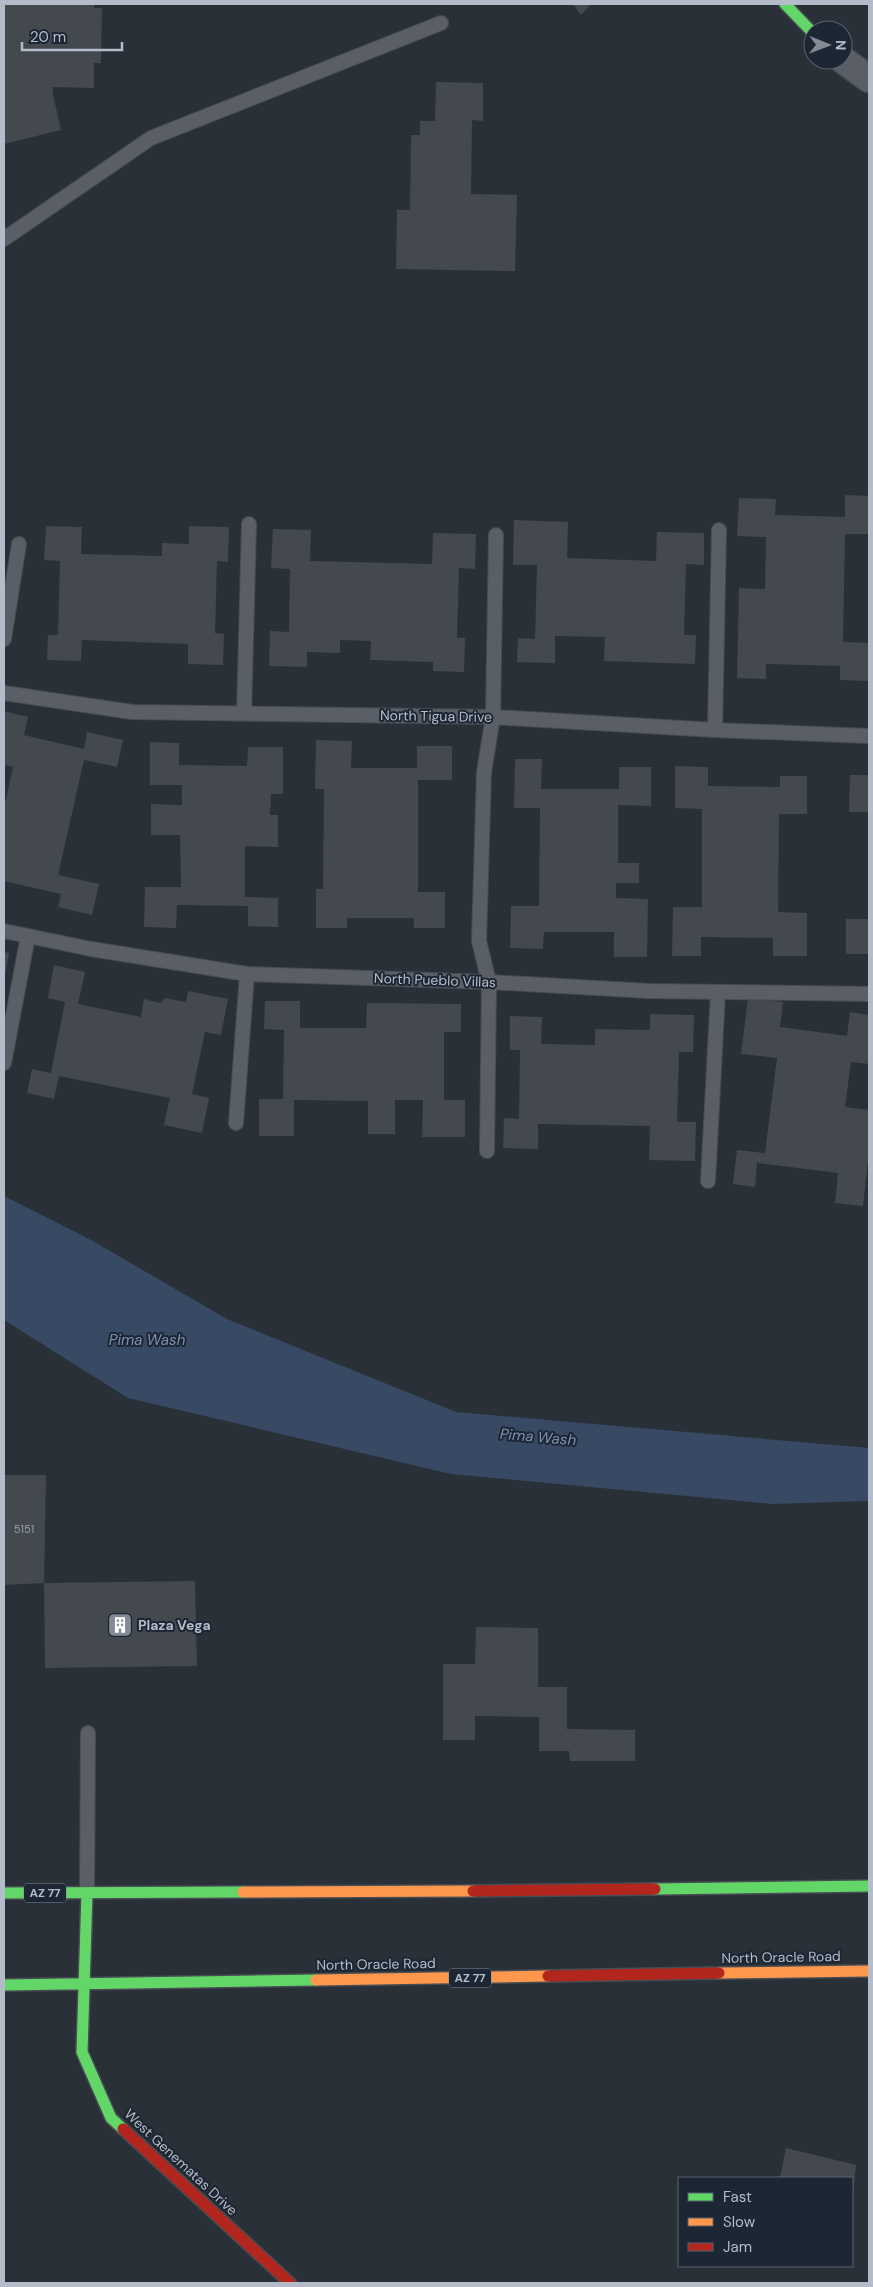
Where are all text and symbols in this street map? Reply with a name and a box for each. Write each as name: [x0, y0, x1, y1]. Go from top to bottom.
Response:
scale bar: [22, 20, 122, 52]
north arrow: [803, 20, 853, 70]
text: 20 m: [30, 27, 66, 47]
text: N: [832, 40, 850, 50]
street label: North Tigua Drive: [380, 706, 492, 726]
street label: North Pueblo Villas: [374, 969, 496, 991]
water label: Pima Wash: [109, 1330, 186, 1350]
water label: Pima Wash: [499, 1424, 577, 1450]
house number: 5151: [14, 1522, 34, 1536]
building icon: Plaza Vega: [107, 1612, 133, 1638]
place label: Plaza Vega: [138, 1616, 211, 1634]
road number: AZ 77: [24, 1884, 66, 1902]
street label: North Oracle Road: [721, 1947, 841, 1967]
street label: North Oracle Road: [316, 1954, 436, 1974]
road number: AZ 77: [449, 1969, 491, 1988]
street label: West Genematas Drive: [121, 2105, 241, 2219]
legend: [678, 2177, 853, 2267]
text: Fast: [723, 2187, 752, 2207]
text: Slow: [723, 2212, 756, 2232]
text: Jam: [723, 2237, 752, 2257]

